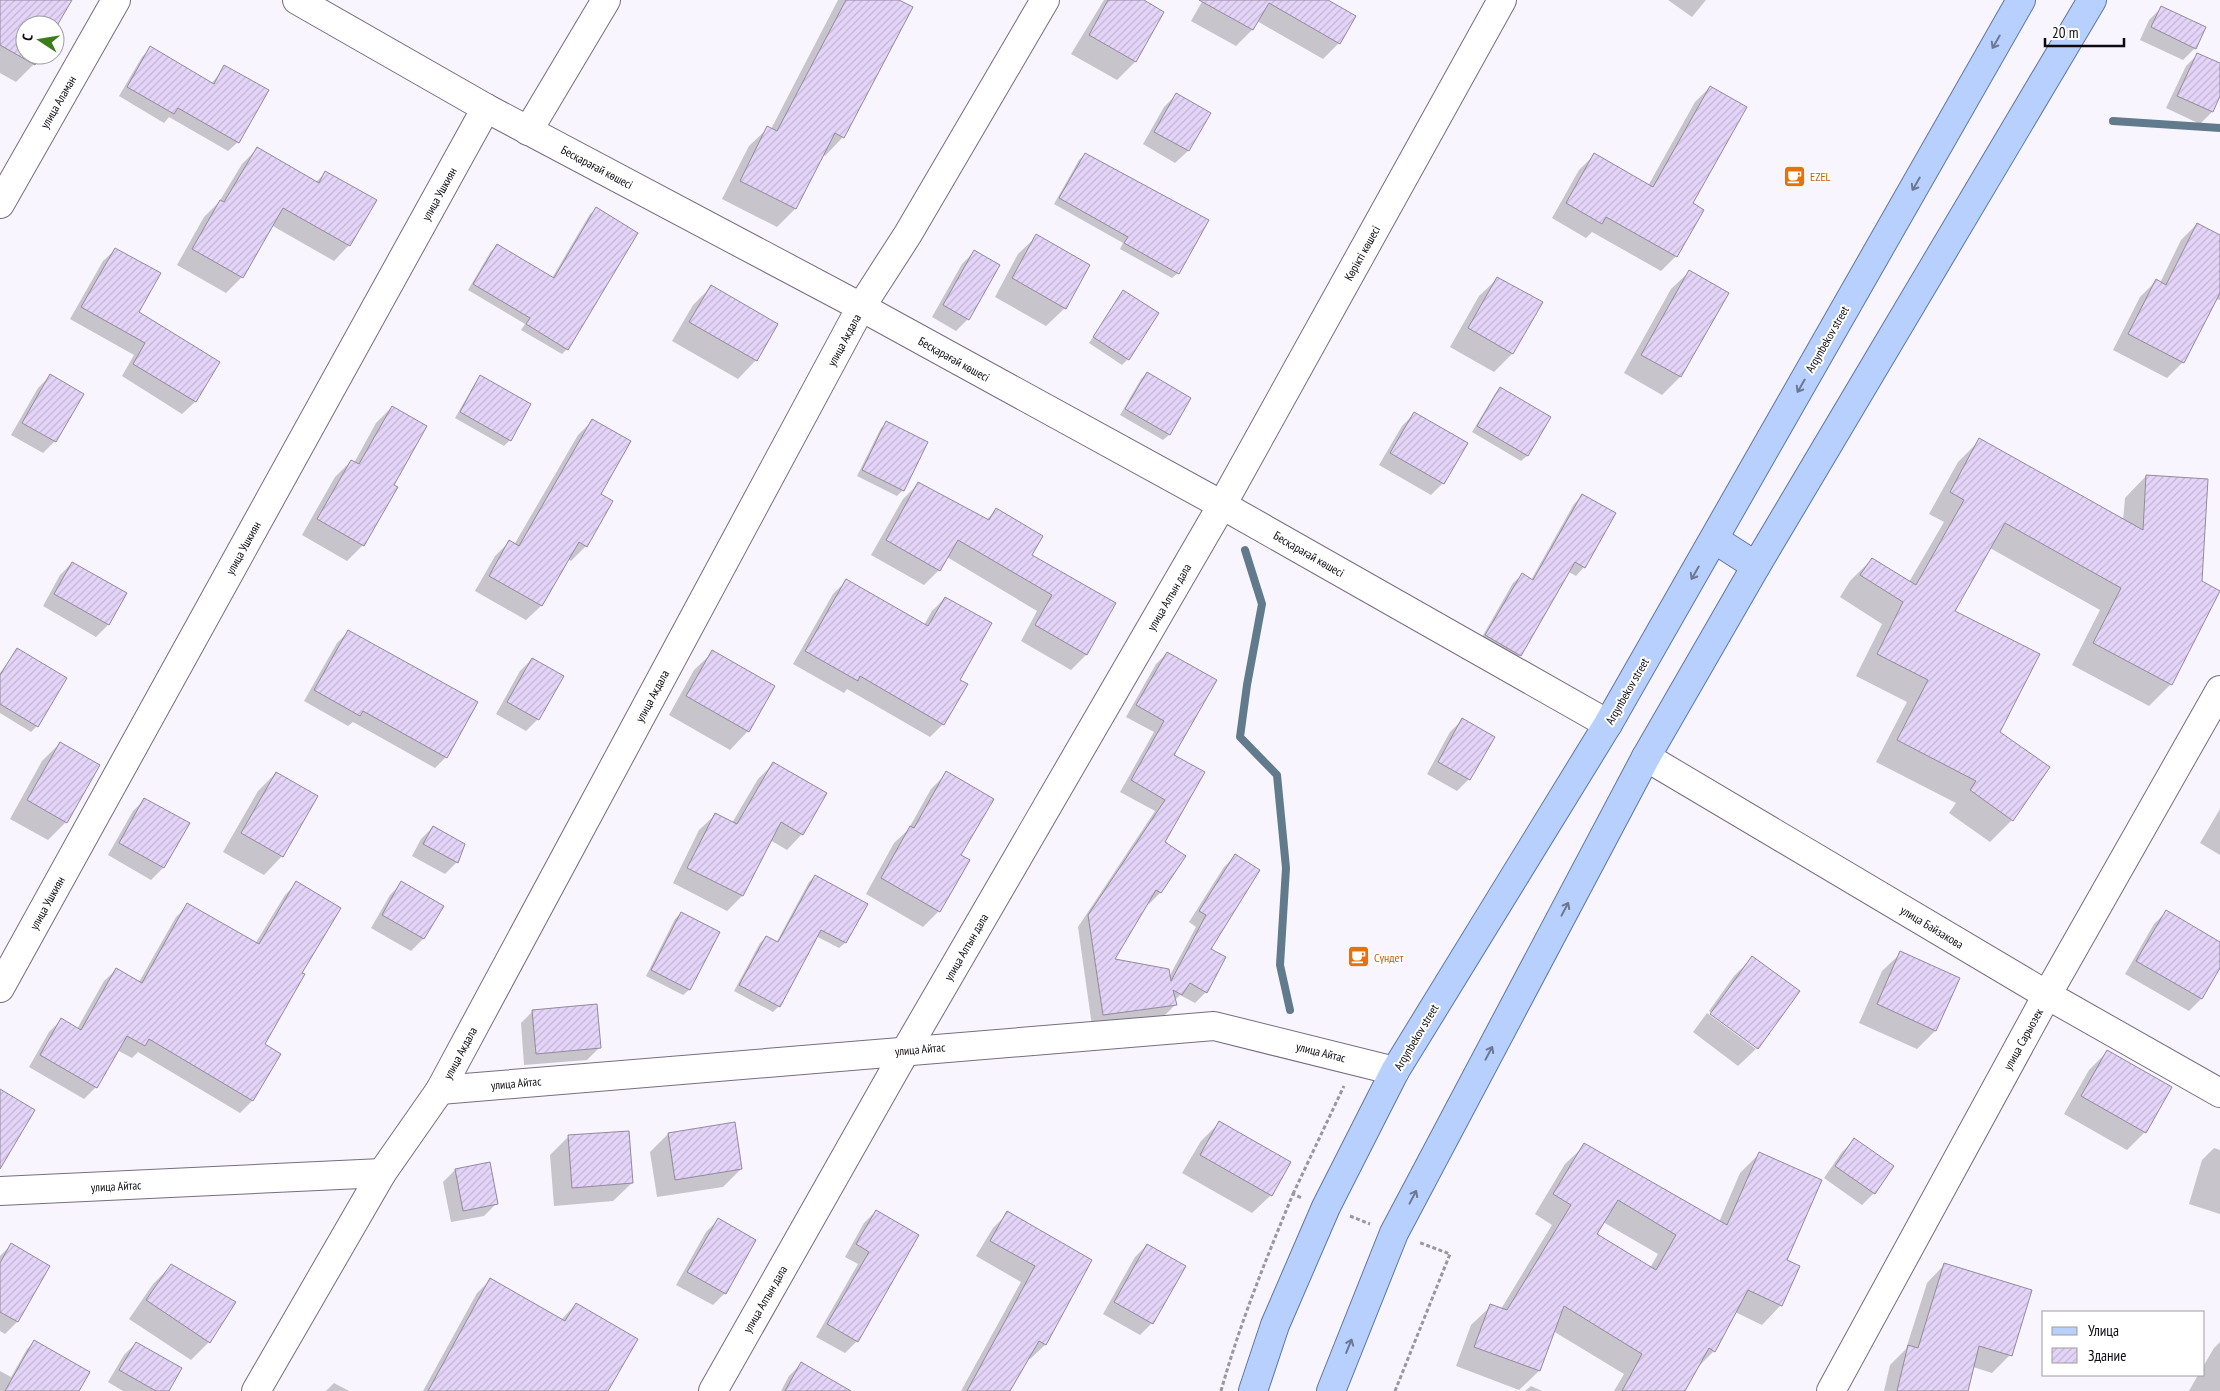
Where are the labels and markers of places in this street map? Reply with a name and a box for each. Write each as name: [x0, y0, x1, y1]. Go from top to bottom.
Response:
cafe icon: EZEL: [1782, 164, 1806, 188]
place label: EZEL: [1810, 169, 1831, 184]
cafe icon: Сүндет: [1346, 945, 1370, 969]
place label: Сүндет: [1374, 950, 1404, 965]

